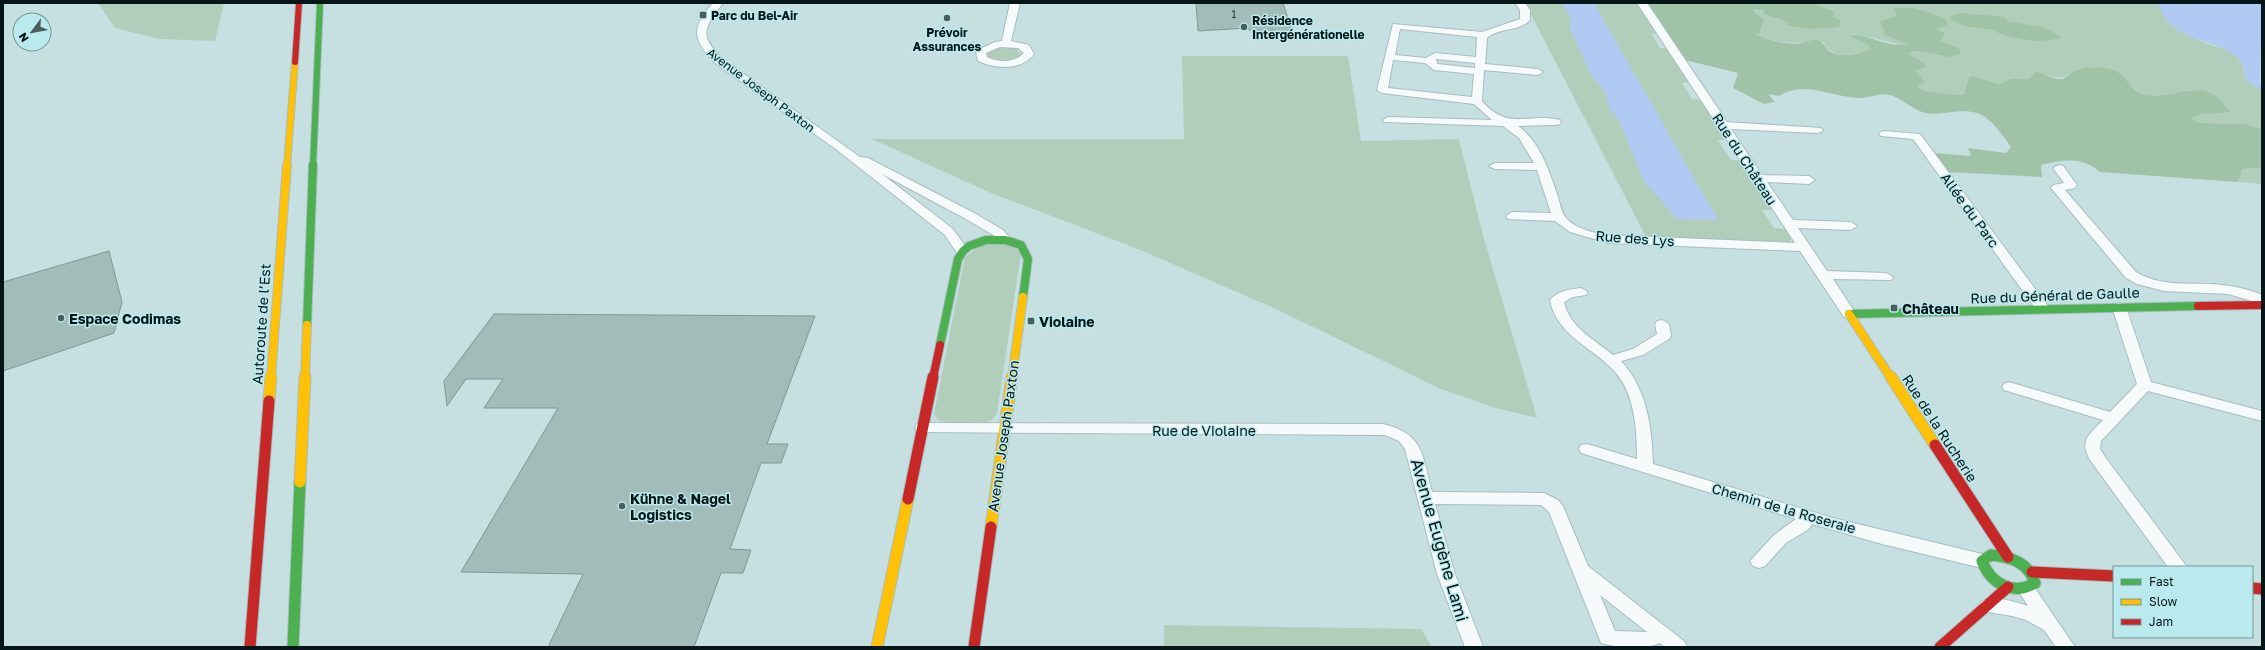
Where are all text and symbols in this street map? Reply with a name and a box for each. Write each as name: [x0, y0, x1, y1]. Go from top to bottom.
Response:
place label: Parc du Bel-Air: [711, 8, 798, 23]
house number: 1: [1232, 8, 1237, 20]
marker: Parc du Bel-Air: [698, 10, 708, 20]
north arrow: [12, 12, 52, 52]
marker: Prévoir Assurances: [942, 13, 952, 23]
place label: Résidence Intergénérationelle: [1252, 13, 1365, 42]
marker: Résidence Intergénérationelle: [1239, 22, 1249, 32]
place label: Prévoir Assurances: [913, 25, 982, 54]
text: N: [15, 31, 31, 45]
street label: Avenue Joseph Paxton: [704, 45, 818, 135]
street label: Rue du Château: [1709, 110, 1781, 208]
street label: Allée du Parc: [1937, 169, 2003, 251]
street label: Rue des Lys: [1595, 227, 1675, 249]
street label: Autoroute de l’Est: [248, 263, 274, 385]
street label: Rue du Général de Gaulle: [1970, 284, 2140, 306]
place label: Château: [1902, 300, 1959, 317]
marker: Château: [1889, 303, 1899, 313]
place label: Espace Codimas: [69, 310, 181, 327]
marker: Espace Codimas: [56, 313, 66, 323]
place label: Violaine: [1039, 313, 1095, 330]
marker: Violaine: [1026, 316, 1036, 326]
street label: Avenue Joseph Paxton: [984, 359, 1022, 513]
street label: Rue de la Rucherie: [1899, 371, 1981, 485]
street label: Rue de Violaine: [1152, 422, 1256, 439]
street label: Avenue Eugène Lami: [1407, 456, 1473, 624]
street label: Chemin de la Roseraie: [1710, 479, 1858, 537]
place label: Kühne & Nagel Logistics: [630, 490, 731, 523]
marker: Kühne & Nagel Logistics: [617, 501, 627, 511]
legend: [2113, 566, 2253, 638]
text: Fast: [2149, 574, 2174, 589]
text: Slow: [2149, 594, 2177, 609]
text: Jam: [2149, 614, 2173, 629]

